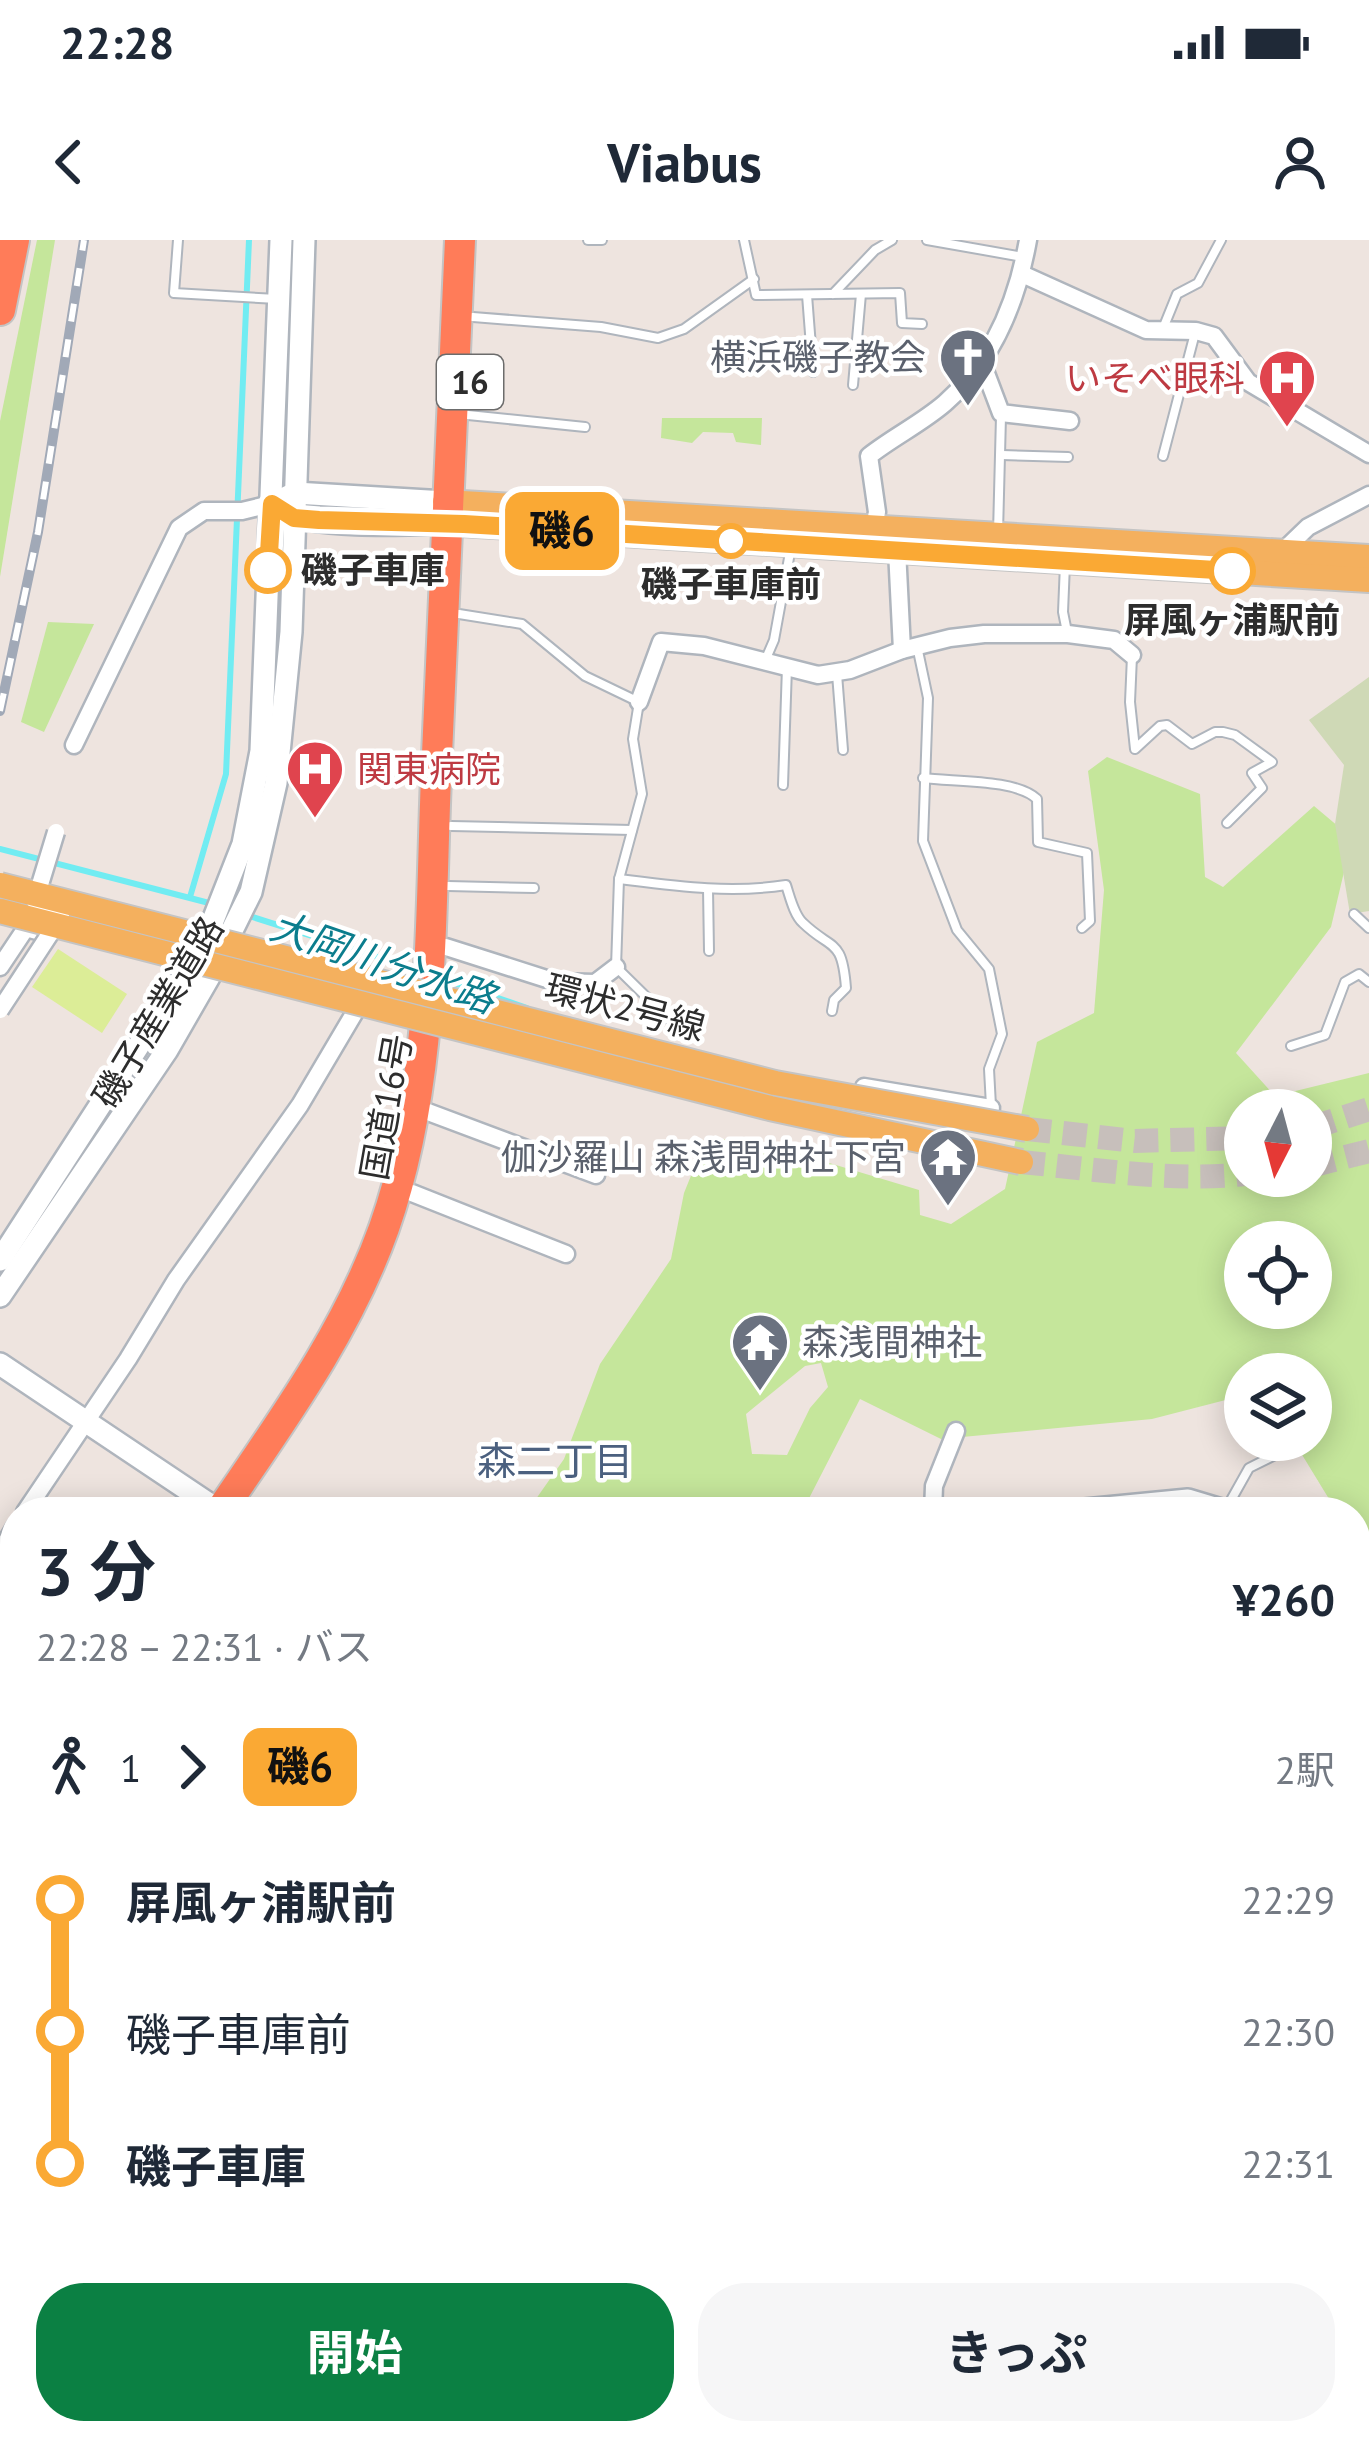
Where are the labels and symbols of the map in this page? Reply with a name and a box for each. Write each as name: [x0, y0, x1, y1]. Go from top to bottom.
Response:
church icon: 横浜磯子教会: [937, 326, 999, 408]
place label: 横浜磯子教会: [710, 333, 926, 380]
hospital icon: いそべ眼科: [1256, 347, 1318, 429]
place label: いそべ眼科: [1065, 354, 1245, 401]
road number: 16: [437, 355, 503, 409]
line badge: 磯6: [508, 492, 616, 570]
marker: 磯子車庫前: [715, 525, 747, 557]
place label: 磯子車庫: [301, 546, 445, 593]
marker: 磯子車庫: [246, 548, 290, 592]
marker: 屏風ヶ浦駅前: [1210, 549, 1254, 593]
place label: 磯子車庫前: [641, 560, 821, 607]
place label: 屏風ヶ浦駅前: [1124, 596, 1340, 643]
hospital icon: 関東病院: [284, 738, 346, 820]
place label: 関東病院: [357, 745, 501, 792]
water label: 大岡川分水路: [264, 899, 505, 1025]
street label: 磯子産業道路: [82, 907, 233, 1116]
street label: 環状2号線: [540, 963, 710, 1050]
street label: 国道16号: [350, 1030, 421, 1184]
north arrow: [1224, 1089, 1332, 1197]
temple icon: 伽沙羅山 森浅間神社下宮: [917, 1126, 979, 1208]
place label: 伽沙羅山 森浅間神社下宮: [500, 1133, 906, 1180]
temple icon: 森浅間神社: [729, 1311, 791, 1393]
place label: 森浅間神社: [802, 1318, 982, 1365]
district label: 森二丁目: [477, 1435, 633, 1486]

